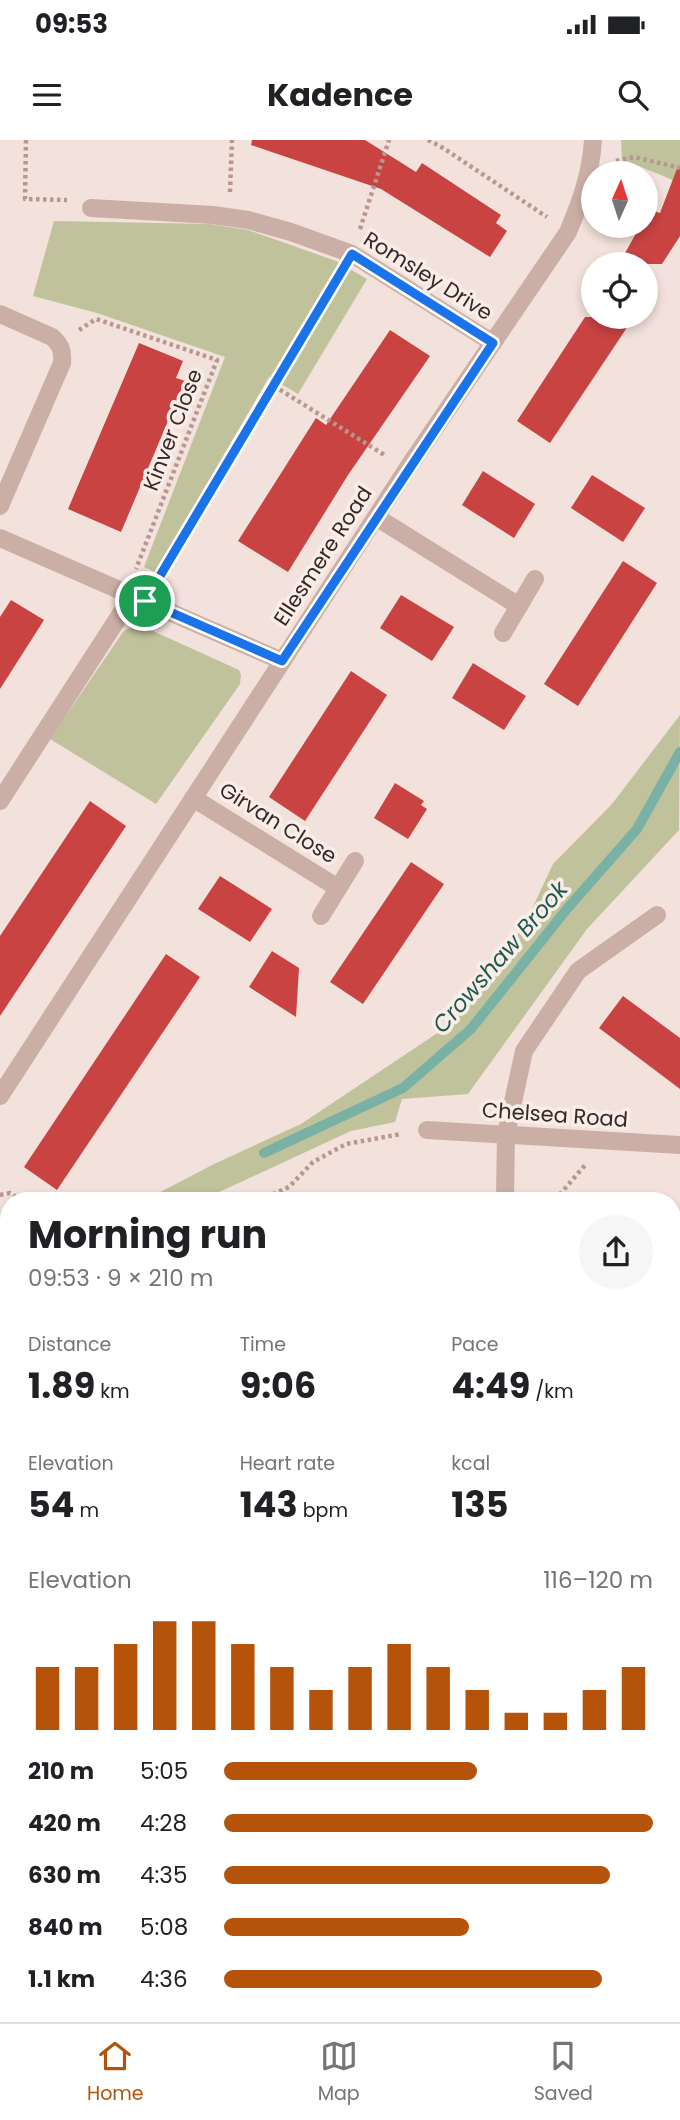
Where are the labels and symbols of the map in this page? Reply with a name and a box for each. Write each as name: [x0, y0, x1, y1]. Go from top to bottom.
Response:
north arrow: [581, 161, 658, 238]
street label: Romsley Drive: [358, 224, 498, 327]
street label: Kinver Close: [136, 365, 209, 495]
street label: Ellesmere Road: [267, 480, 379, 631]
pin: [115, 571, 175, 631]
street label: Girvan Close: [214, 775, 342, 870]
water label: Crowshaw Brook: [425, 873, 576, 1040]
street label: Chelsea Road: [481, 1095, 629, 1134]

